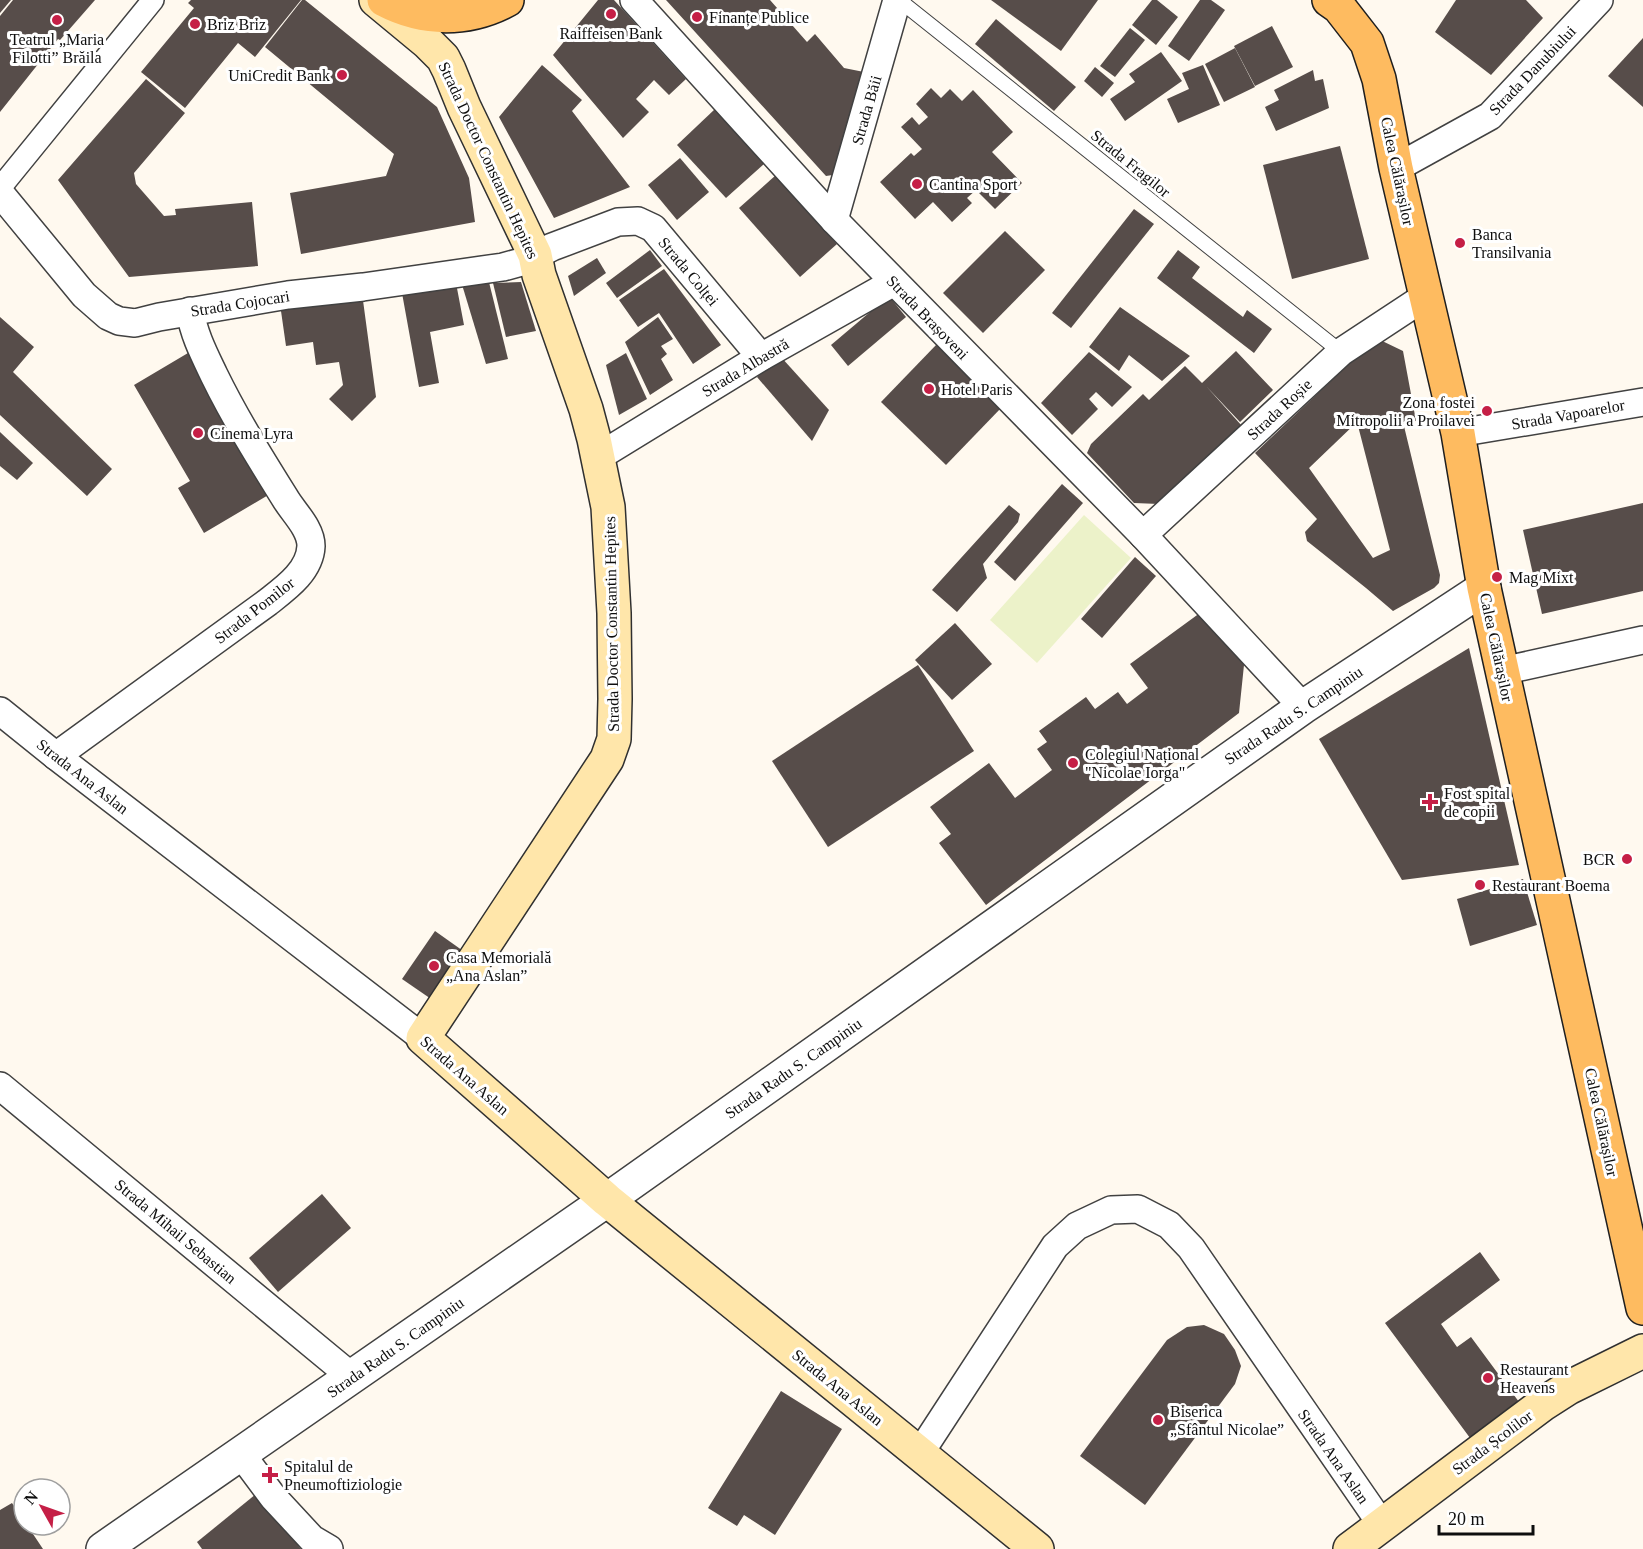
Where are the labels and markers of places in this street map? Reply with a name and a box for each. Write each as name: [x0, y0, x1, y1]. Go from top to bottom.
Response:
marker: Raiffeisen Bank: [604, 7, 618, 21]
place label: Finanțe Publice: [709, 9, 809, 27]
marker: Finanțe Publice: [690, 10, 704, 24]
marker: Teatrul „Maria Filotti” Brăila: [50, 13, 64, 27]
place label: Briz Briz: [207, 16, 266, 33]
marker: Briz Briz: [188, 17, 202, 31]
place label: Raiffeisen Bank: [559, 25, 663, 42]
place label: Teatrul „Maria Filotti” Brăila: [10, 31, 104, 66]
place label: UniCredit Bank: [228, 67, 330, 84]
marker: UniCredit Bank: [335, 68, 349, 82]
place label: Cantina Sport: [929, 176, 1018, 194]
marker: Cantina Sport: [910, 177, 924, 191]
place label: Banca Transilvania: [1472, 226, 1551, 261]
marker: Banca Transilvania: [1453, 236, 1467, 250]
place label: Hotel Paris: [941, 381, 1013, 398]
marker: Hotel Paris: [922, 382, 936, 396]
place label: Zona fostei Mitropolii a Proilavei: [1336, 394, 1476, 430]
marker: Zona fostei Mitropolii a Proilavei: [1480, 404, 1494, 418]
place label: Cinema Lyra: [210, 425, 293, 443]
marker: Cinema Lyra: [191, 426, 205, 440]
place label: Mag Mixt: [1509, 569, 1574, 587]
marker: Mag Mixt: [1490, 570, 1504, 584]
place label: Colegiul Național "Nicolae Iorga": [1085, 746, 1200, 782]
marker: Colegiul Național "Nicolae Iorga": [1066, 756, 1080, 770]
place label: Fost spital de copii: [1444, 785, 1511, 821]
marker: Fost spital de copii: [1421, 793, 1439, 811]
place label: BCR: [1583, 851, 1615, 868]
marker: BCR: [1620, 852, 1634, 866]
place label: Restaurant Boema: [1492, 877, 1610, 894]
marker: Restaurant Boema: [1473, 878, 1487, 892]
place label: Casa Memorială „Ana Aslan”: [446, 949, 551, 984]
marker: Casa Memorială „Ana Aslan”: [427, 959, 441, 973]
place label: Restaurant Heavens: [1500, 1361, 1569, 1396]
marker: Restaurant Heavens: [1481, 1371, 1495, 1385]
place label: Biserica „Sfântul Nicolae”: [1170, 1403, 1284, 1438]
marker: Biserica „Sfântul Nicolae”: [1151, 1413, 1165, 1427]
place label: Spitalul de Pneumoftiziologie: [284, 1458, 402, 1494]
marker: Spitalul de Pneumoftiziologie: [261, 1466, 279, 1484]

